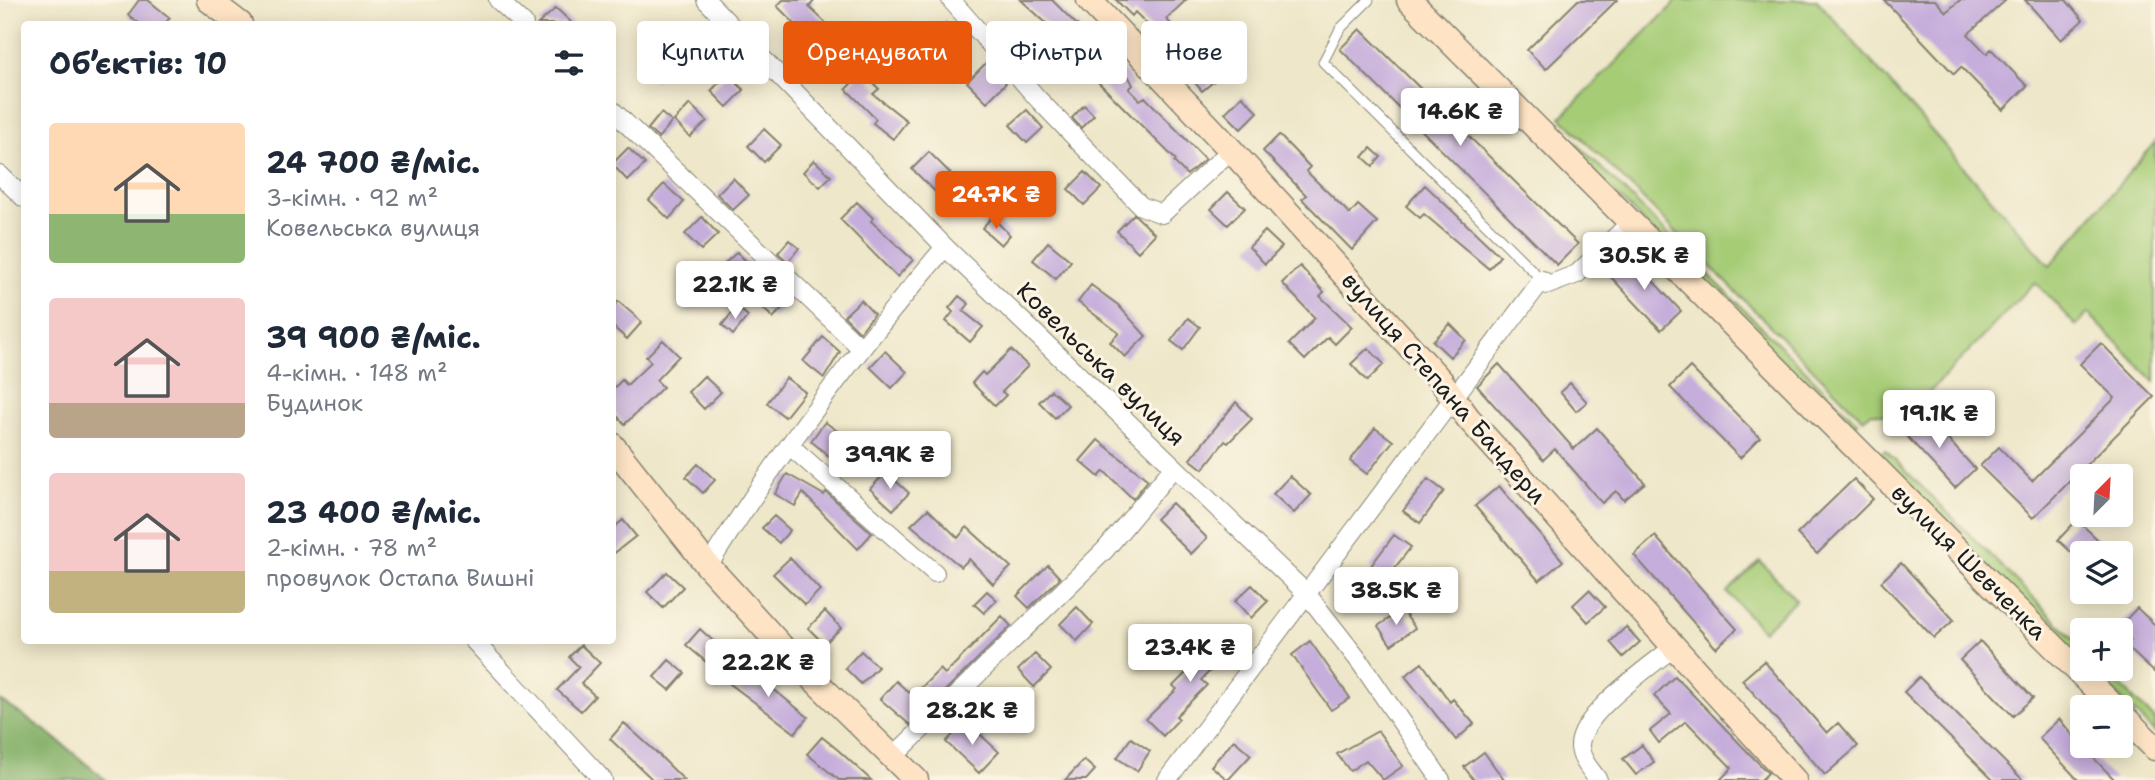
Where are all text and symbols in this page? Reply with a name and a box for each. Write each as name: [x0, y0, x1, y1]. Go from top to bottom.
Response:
chip: Купити: [637, 21, 769, 84]
chip: Орендувати: [783, 21, 972, 84]
chip: Фільтри: [986, 21, 1127, 84]
chip: Нове: [1141, 21, 1247, 84]
text: Об’єктів: 10: [49, 43, 227, 84]
icon: filters: [550, 44, 588, 82]
pin: 14.6K ₴: [1395, 88, 1525, 148]
text: 14.6K ₴: [1417, 96, 1503, 126]
text: 24 700 ₴/міс.: [266, 142, 480, 183]
icon: home: [105, 151, 189, 235]
pin: 24.7K ₴: [931, 172, 1061, 231]
text: 24.7K ₴: [951, 179, 1041, 209]
text: 3-кімн. · 92 m²: [266, 183, 438, 213]
text: Ковельська вулиця: [266, 213, 480, 243]
pin: 30.5K ₴: [1579, 232, 1709, 292]
text: 30.5K ₴: [1599, 240, 1689, 270]
pin: 22.1K ₴: [670, 262, 800, 321]
street label: вулиця Степана Бандери: [1334, 265, 1554, 511]
text: 22.1K ₴: [692, 269, 778, 299]
street label: Ковельська вулиця: [1010, 275, 1192, 453]
text: 39 900 ₴/міс.: [266, 317, 481, 358]
icon: home: [105, 326, 189, 410]
text: 4-кімн. · 148 m²: [266, 358, 448, 388]
text: Будинок: [266, 388, 363, 418]
pin: 19.1K ₴: [1874, 391, 2004, 450]
text: 19.1K ₴: [1899, 398, 1979, 428]
pin: 39.9K ₴: [825, 432, 955, 491]
text: 39.9K ₴: [845, 439, 935, 469]
north arrow: [2070, 464, 2133, 527]
map controls: [2070, 464, 2133, 758]
street label: вулиця Шевченка: [1884, 477, 2054, 647]
text: 23 400 ₴/міс.: [266, 492, 481, 533]
icon: home: [105, 501, 189, 585]
text: 2-кімн. · 78 m²: [266, 533, 437, 563]
button: layers: [2070, 541, 2133, 604]
text: провулок Остапа Вишні: [266, 563, 535, 593]
pin: 38.5K ₴: [1331, 568, 1461, 627]
text: 38.5K ₴: [1350, 575, 1442, 605]
button: +: [2070, 618, 2133, 681]
pin: 23.4K ₴: [1125, 624, 1255, 684]
text: 23.4K ₴: [1144, 632, 1236, 662]
pin: 22.2K ₴: [703, 640, 833, 699]
text: 22.2K ₴: [721, 647, 815, 677]
pin: 28.2K ₴: [907, 688, 1037, 747]
text: 28.2K ₴: [925, 695, 1019, 725]
button: −: [2070, 695, 2133, 758]

